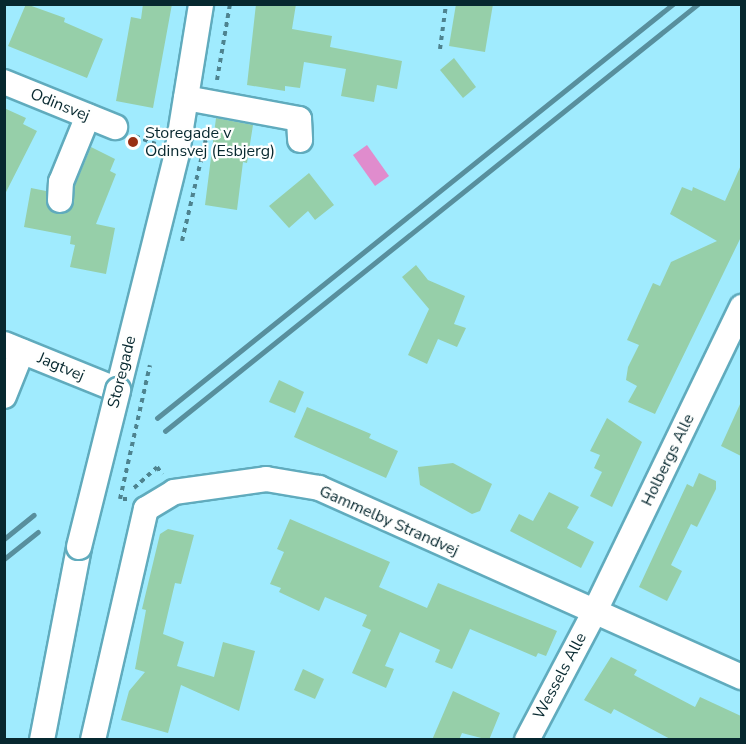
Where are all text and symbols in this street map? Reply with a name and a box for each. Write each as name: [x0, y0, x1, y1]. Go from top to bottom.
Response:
street label: Odinsvej: [28, 84, 92, 126]
place label: Storegade v Odinsvej (Esbjerg): [145, 123, 275, 161]
marker: Storegade v Odinsvej (Esbjerg): [126, 135, 140, 149]
street label: Storegade: [104, 334, 140, 410]
street label: Jagtvej: [35, 349, 87, 385]
street label: Holbergs Alle: [637, 411, 699, 509]
street label: Gammelby Strandvej: [316, 482, 462, 560]
street label: Wessels Alle: [529, 629, 591, 723]

